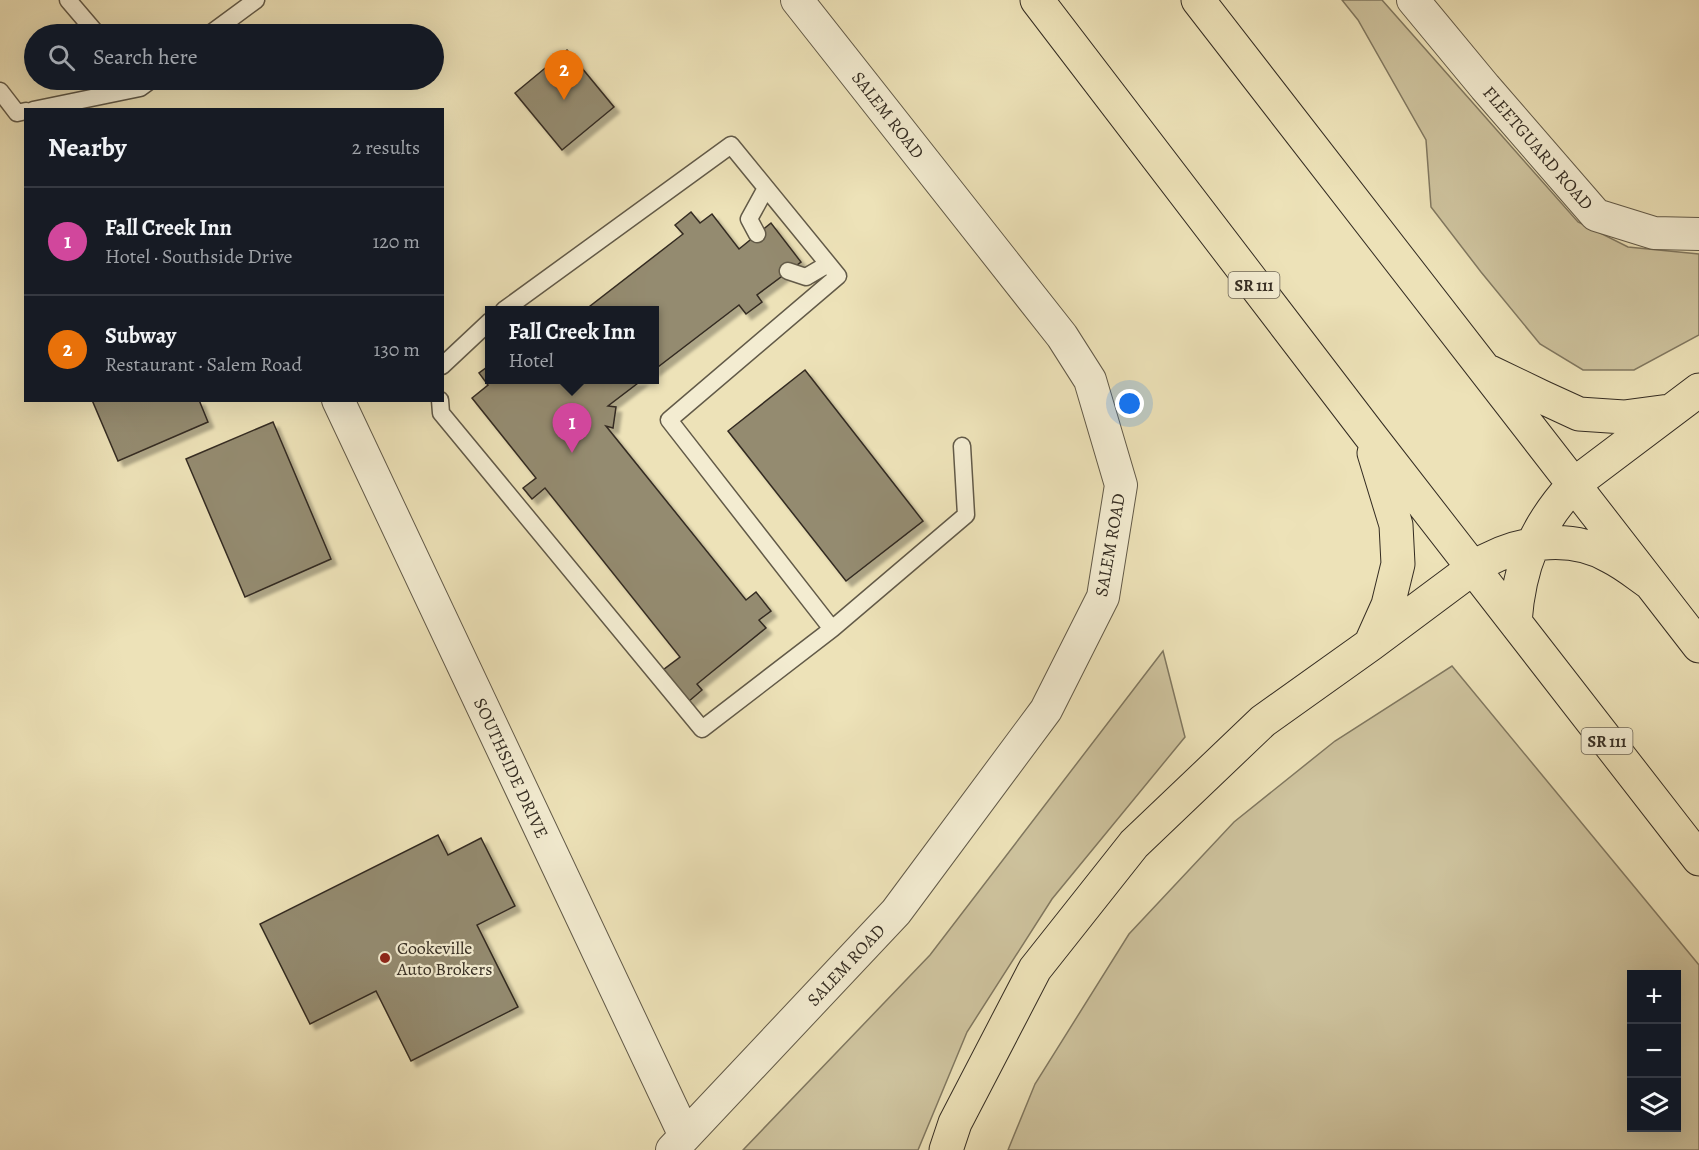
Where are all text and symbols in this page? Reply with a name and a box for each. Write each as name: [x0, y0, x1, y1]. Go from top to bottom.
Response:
search box: [24, 24, 444, 90]
icon: search: [45, 41, 78, 74]
text: Search here: [93, 42, 198, 72]
pin: 2: [544, 51, 584, 100]
street label: SALEM ROAD: [846, 66, 930, 164]
street label: FLEETGUARD ROAD: [1477, 81, 1599, 215]
text: Nearby: [48, 130, 127, 165]
text: 2 results: [352, 134, 420, 161]
text: Fall Creek Inn: [105, 213, 232, 243]
text: 1: [64, 228, 71, 255]
text: 120 m: [372, 228, 420, 255]
text: Hotel · Southside Drive: [105, 243, 292, 270]
road number: SR 111: [1228, 272, 1280, 298]
popup: [485, 306, 659, 384]
text: Fall Creek Inn: [509, 317, 635, 347]
text: Subway: [105, 321, 176, 351]
text: 2: [63, 336, 72, 363]
text: 130 m: [374, 336, 420, 363]
text: Hotel: [509, 347, 554, 374]
text: Restaurant · Salem Road: [105, 351, 302, 378]
your location: [1115, 389, 1144, 418]
pin: 1: [552, 404, 592, 453]
street label: SALEM ROAD: [1089, 491, 1131, 599]
street label: SOUTHSIDE DRIVE: [468, 694, 554, 842]
road number: SR 111: [1582, 728, 1632, 754]
street label: SALEM ROAD: [802, 919, 890, 1011]
place label: Cookeville Auto Brokers: [396, 936, 492, 981]
marker: Cookeville Auto Brokers: [378, 951, 392, 965]
map controls: [1627, 970, 1681, 1132]
button: +: [1627, 970, 1681, 1024]
button: −: [1627, 1024, 1681, 1078]
button: layers: [1627, 1078, 1681, 1132]

